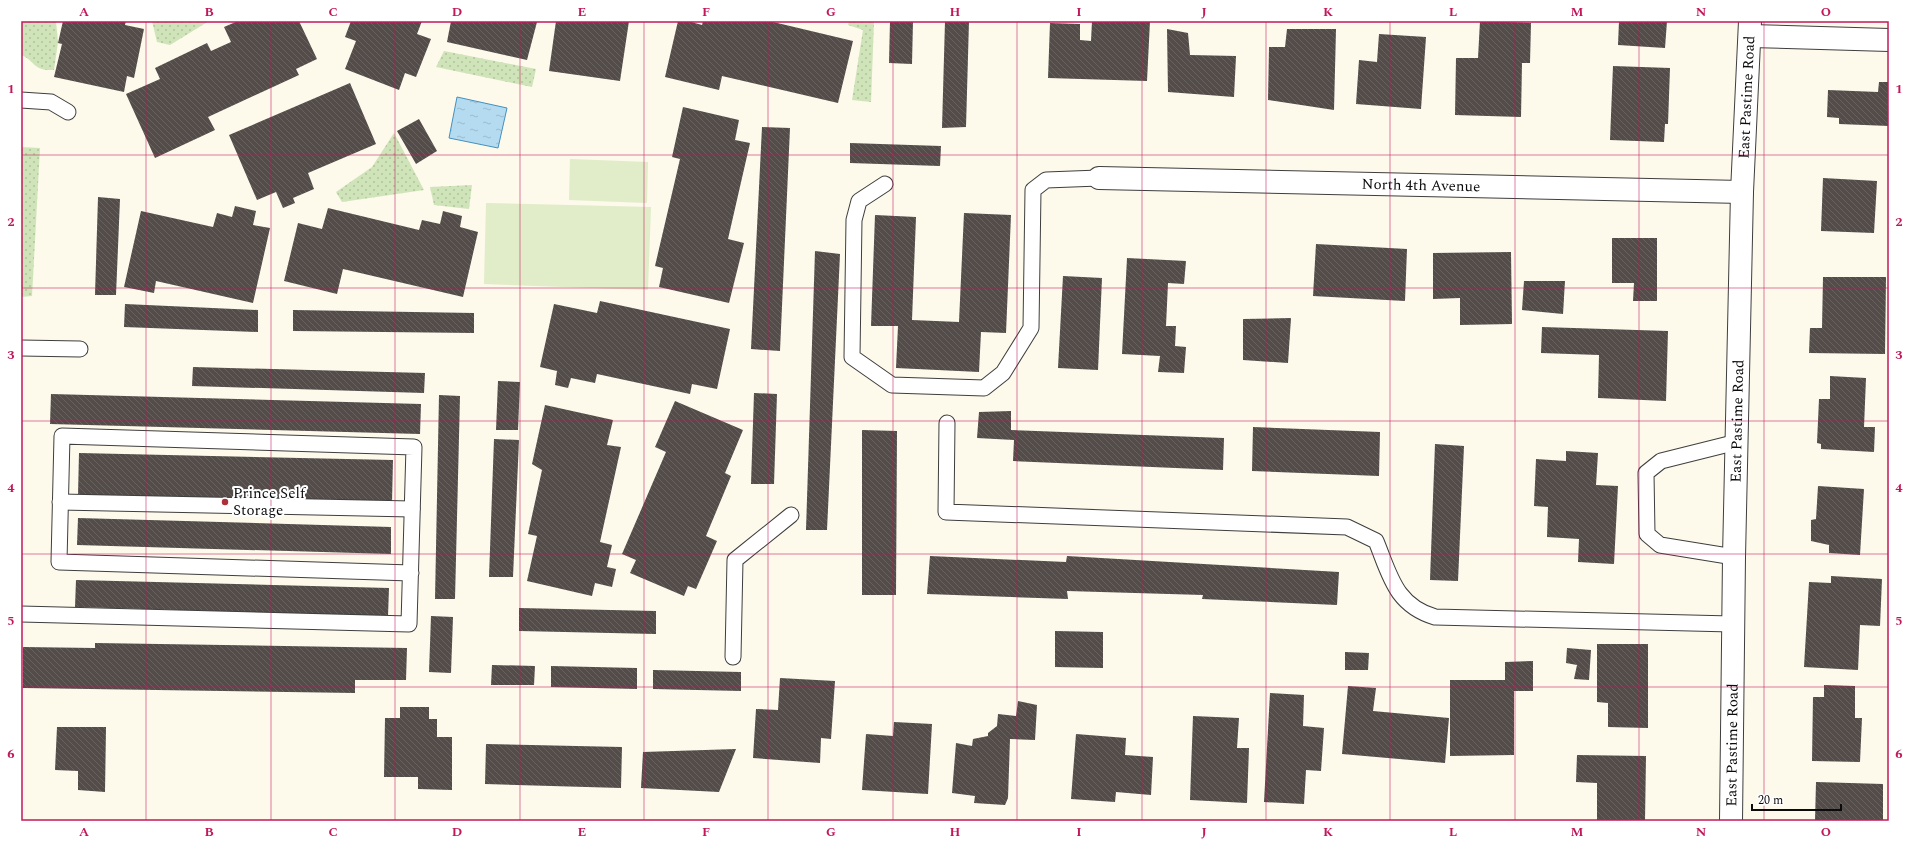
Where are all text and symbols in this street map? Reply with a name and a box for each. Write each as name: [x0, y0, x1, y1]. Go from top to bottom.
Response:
text: A: [79, 2, 89, 22]
text: B: [204, 2, 214, 22]
text: C: [328, 2, 338, 22]
text: D: [452, 2, 462, 22]
text: E: [578, 2, 587, 22]
text: F: [702, 2, 710, 22]
text: G: [826, 2, 836, 22]
text: H: [950, 2, 961, 22]
text: I: [1076, 2, 1082, 22]
text: J: [1201, 2, 1207, 22]
text: K: [1323, 2, 1333, 22]
text: L: [1449, 2, 1457, 22]
text: M: [1571, 2, 1584, 22]
text: N: [1696, 2, 1707, 22]
text: O: [1821, 2, 1831, 22]
street label: East Pastime Road: [1732, 35, 1761, 159]
text: 1: [7, 79, 15, 99]
text: 1: [1895, 79, 1903, 99]
street label: North 4th Avenue: [1361, 172, 1481, 198]
text: 2: [7, 212, 15, 232]
text: 2: [1895, 212, 1903, 232]
text: 3: [7, 345, 15, 365]
text: 3: [1895, 345, 1903, 365]
street label: East Pastime Road: [1724, 359, 1750, 483]
text: 4: [7, 478, 15, 498]
text: 4: [1895, 478, 1903, 498]
place label: Prince Self Storage: [233, 482, 307, 522]
marker: Prince Self Storage: [220, 497, 230, 507]
text: 5: [7, 611, 15, 631]
text: 5: [1895, 611, 1903, 631]
street label: East Pastime Road: [1720, 683, 1744, 807]
text: 6: [7, 744, 15, 764]
text: 6: [1895, 744, 1903, 764]
scale bar: [1752, 786, 1841, 812]
text: 20 m: [1758, 791, 1783, 810]
text: A: [79, 822, 89, 842]
text: B: [204, 822, 214, 842]
text: C: [328, 822, 338, 842]
text: D: [452, 822, 462, 842]
text: E: [578, 822, 587, 842]
text: F: [702, 822, 710, 842]
text: G: [826, 822, 836, 842]
text: H: [950, 822, 961, 842]
text: I: [1076, 822, 1082, 842]
text: J: [1201, 822, 1207, 842]
text: K: [1323, 822, 1333, 842]
text: L: [1449, 822, 1457, 842]
text: M: [1571, 822, 1584, 842]
text: N: [1696, 822, 1707, 842]
text: O: [1821, 822, 1831, 842]

